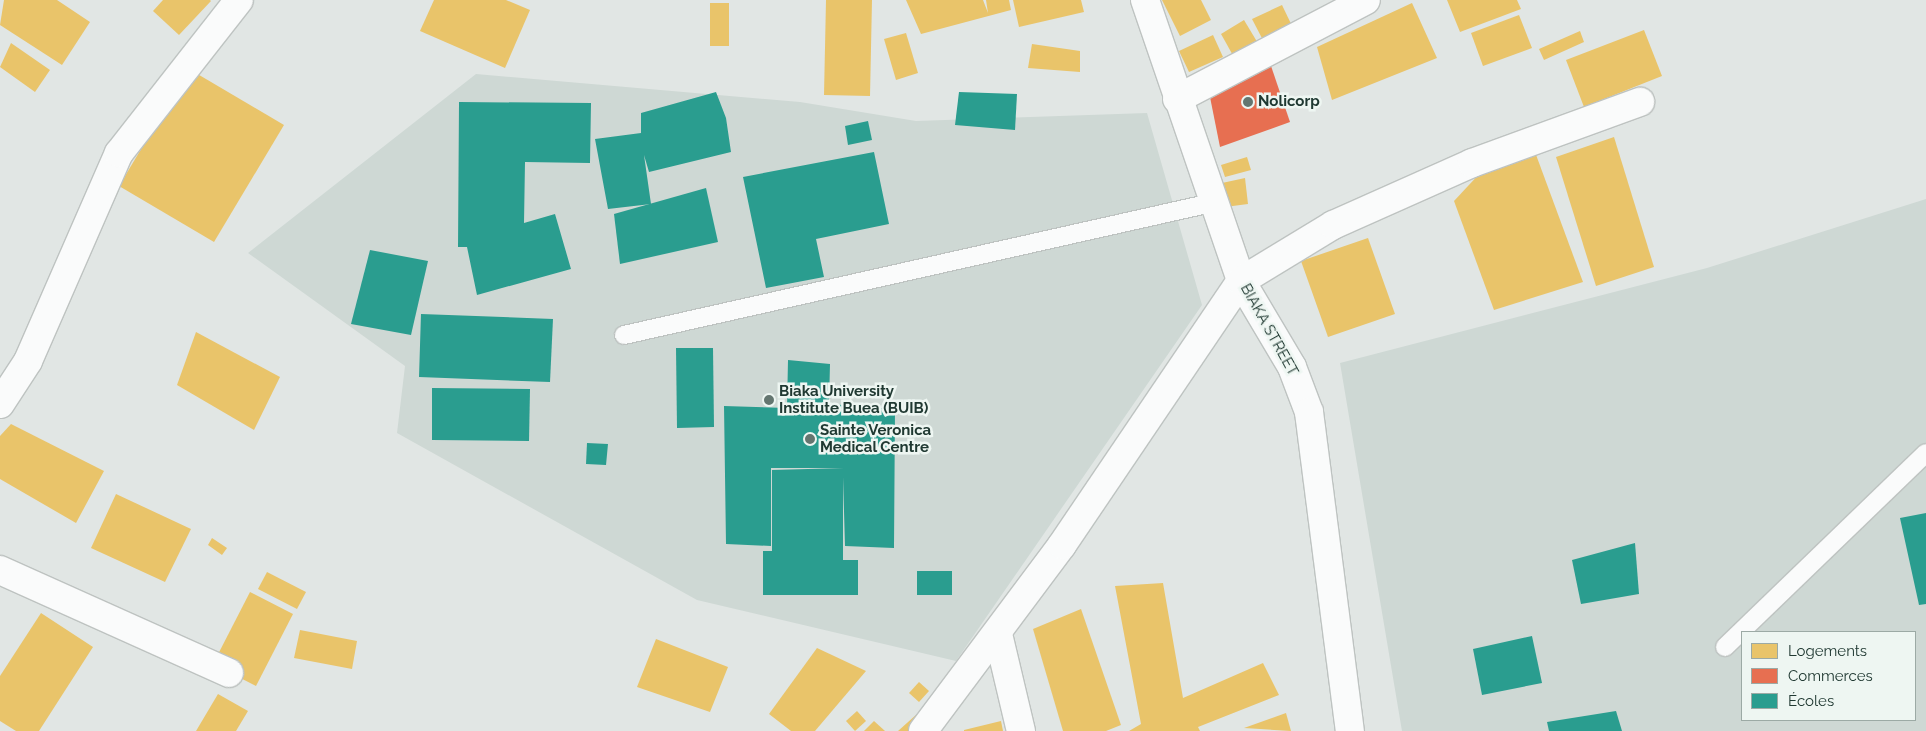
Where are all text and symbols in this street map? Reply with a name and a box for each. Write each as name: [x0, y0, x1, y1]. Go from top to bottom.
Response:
place label: Nolicorp: [1258, 93, 1320, 111]
marker: Nolicorp: [1242, 96, 1254, 108]
street label: BIAKA STREET: [1236, 281, 1302, 379]
place label: Biaka University Institute Buea (BUIB): [779, 382, 928, 417]
marker: Biaka University Institute Buea (BUIB): [763, 394, 775, 406]
place label: Sainte Veronica Medical Centre: [820, 421, 932, 456]
marker: Sainte Veronica Medical Centre: [804, 433, 816, 445]
legend: [1741, 631, 1916, 721]
text: Logements: [1788, 642, 1867, 660]
text: Commerces: [1788, 667, 1873, 685]
text: Écoles: [1788, 692, 1834, 710]

